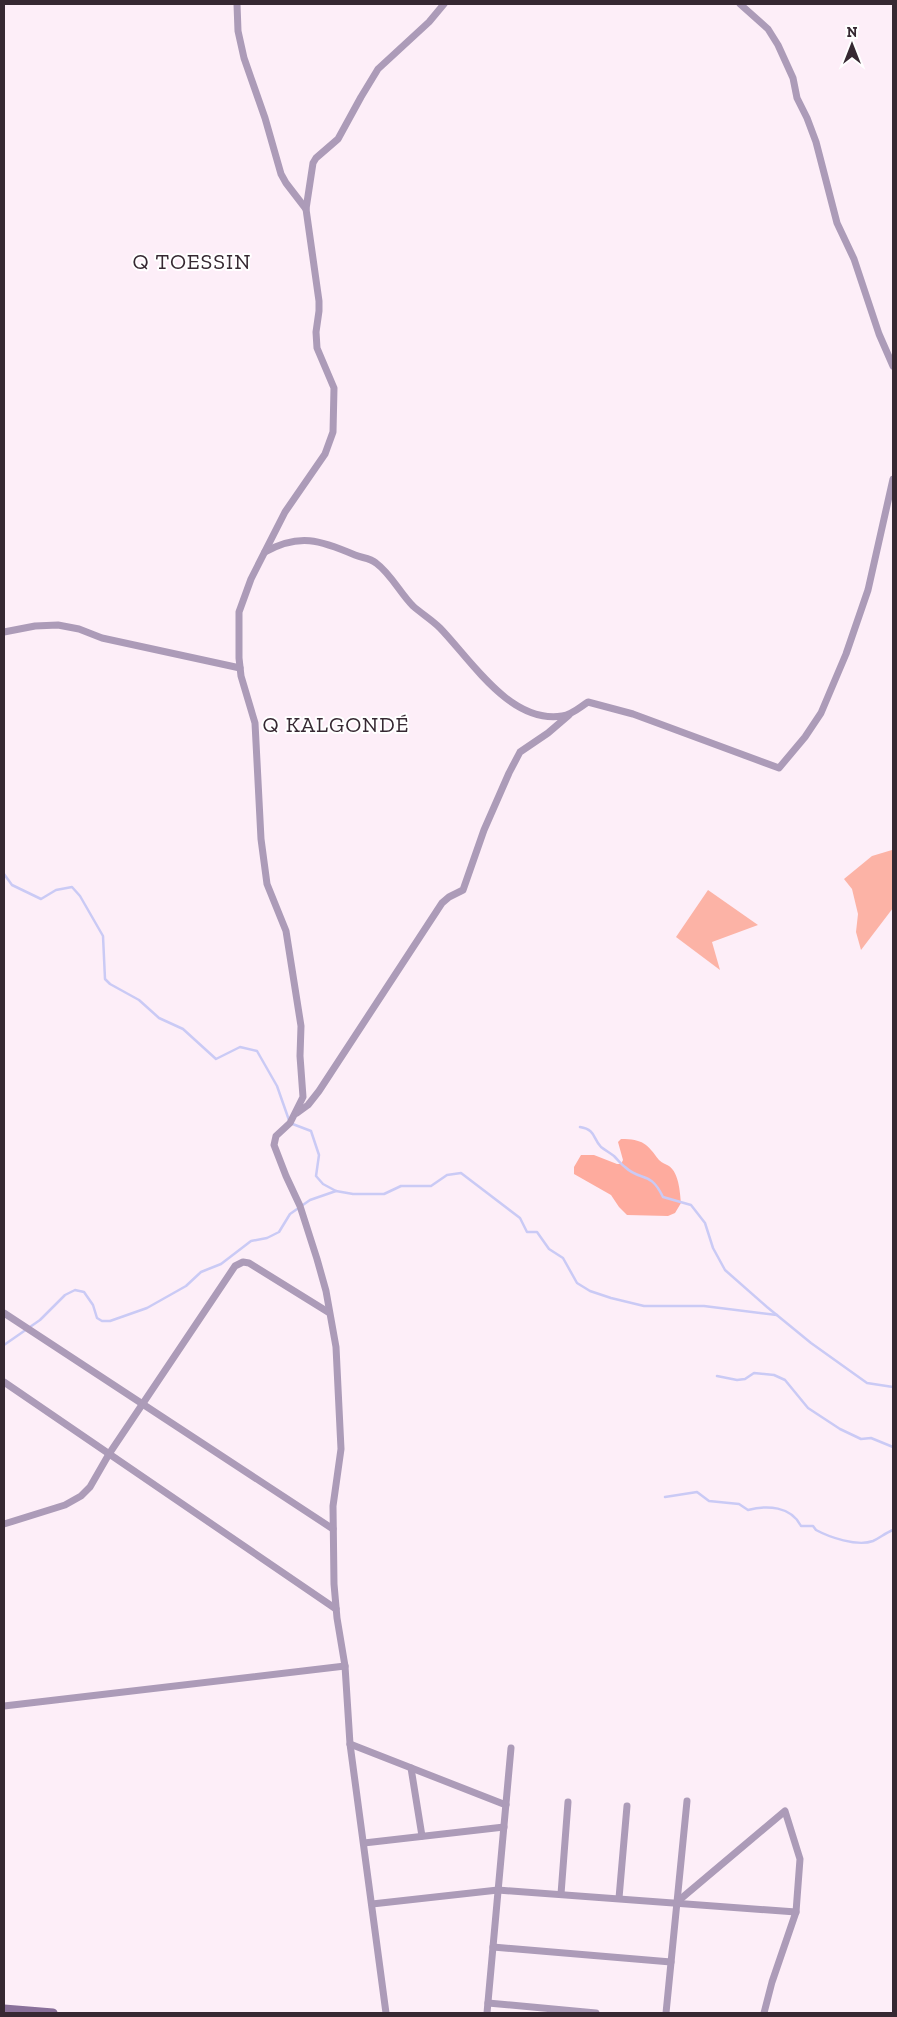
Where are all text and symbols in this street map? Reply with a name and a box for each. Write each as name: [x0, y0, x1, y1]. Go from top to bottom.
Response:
north arrow: [827, 20, 877, 70]
text: N: [847, 24, 858, 41]
district label: Q TOESSIN: [133, 248, 251, 275]
district label: Q KALGONDÉ: [263, 711, 409, 738]

